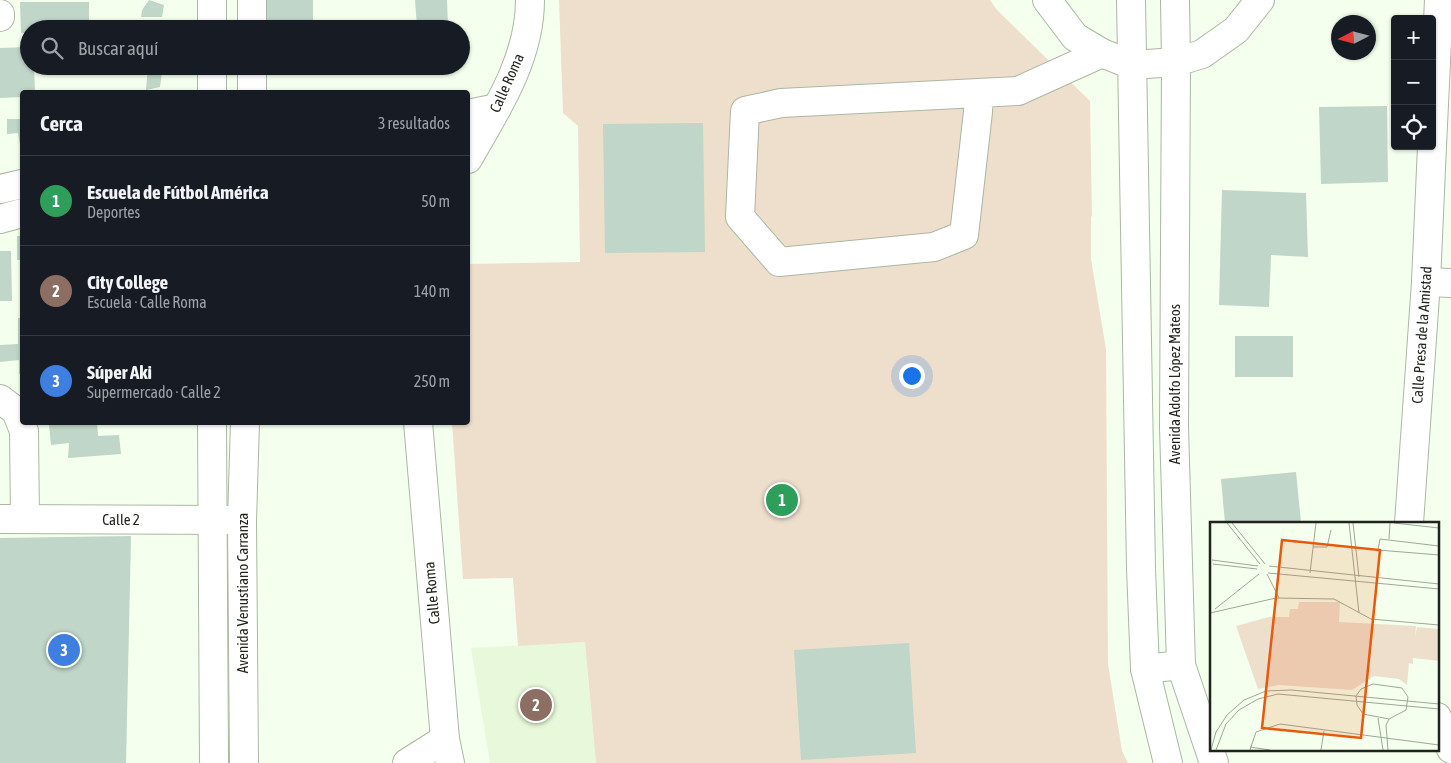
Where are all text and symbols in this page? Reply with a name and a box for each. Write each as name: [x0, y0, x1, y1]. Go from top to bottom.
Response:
north arrow: [1331, 15, 1376, 60]
map controls: [1391, 15, 1436, 150]
button: +: [1391, 15, 1436, 60]
search box: [20, 20, 470, 75]
icon: search: [38, 34, 66, 62]
text: Buscar aquí: [78, 37, 158, 59]
street label: Calle Roma: [486, 51, 527, 115]
button: −: [1391, 60, 1436, 105]
button: locate: [1391, 105, 1436, 150]
text: Cerca: [40, 111, 83, 135]
text: 3 resultados: [378, 114, 450, 132]
text: Escuela de Fútbol América: [87, 181, 269, 203]
text: 1: [52, 192, 60, 210]
text: 50 m: [421, 192, 450, 210]
text: Deportes: [87, 203, 140, 221]
street label: Calle Presa de la Amistad: [1408, 266, 1435, 404]
text: City College: [87, 271, 168, 293]
text: 2: [52, 282, 60, 300]
text: 140 m: [414, 282, 450, 300]
text: Escuela · Calle Roma: [87, 293, 207, 311]
street label: Avenida Adolfo López Mateos: [1166, 304, 1183, 464]
text: Súper Aki: [87, 361, 152, 383]
your location: [899, 363, 925, 389]
text: 3: [52, 372, 60, 390]
text: 250 m: [414, 372, 450, 390]
text: Supermercado · Calle 2: [87, 383, 221, 401]
pin: 1: [766, 481, 798, 519]
street label: Calle 2: [102, 511, 140, 528]
street label: Avenida Venustiano Carranza: [234, 513, 251, 673]
inset map: [1210, 522, 1438, 750]
street label: Calle Roma: [420, 561, 443, 625]
pin: 3: [48, 631, 80, 669]
pin: 2: [520, 686, 552, 724]

